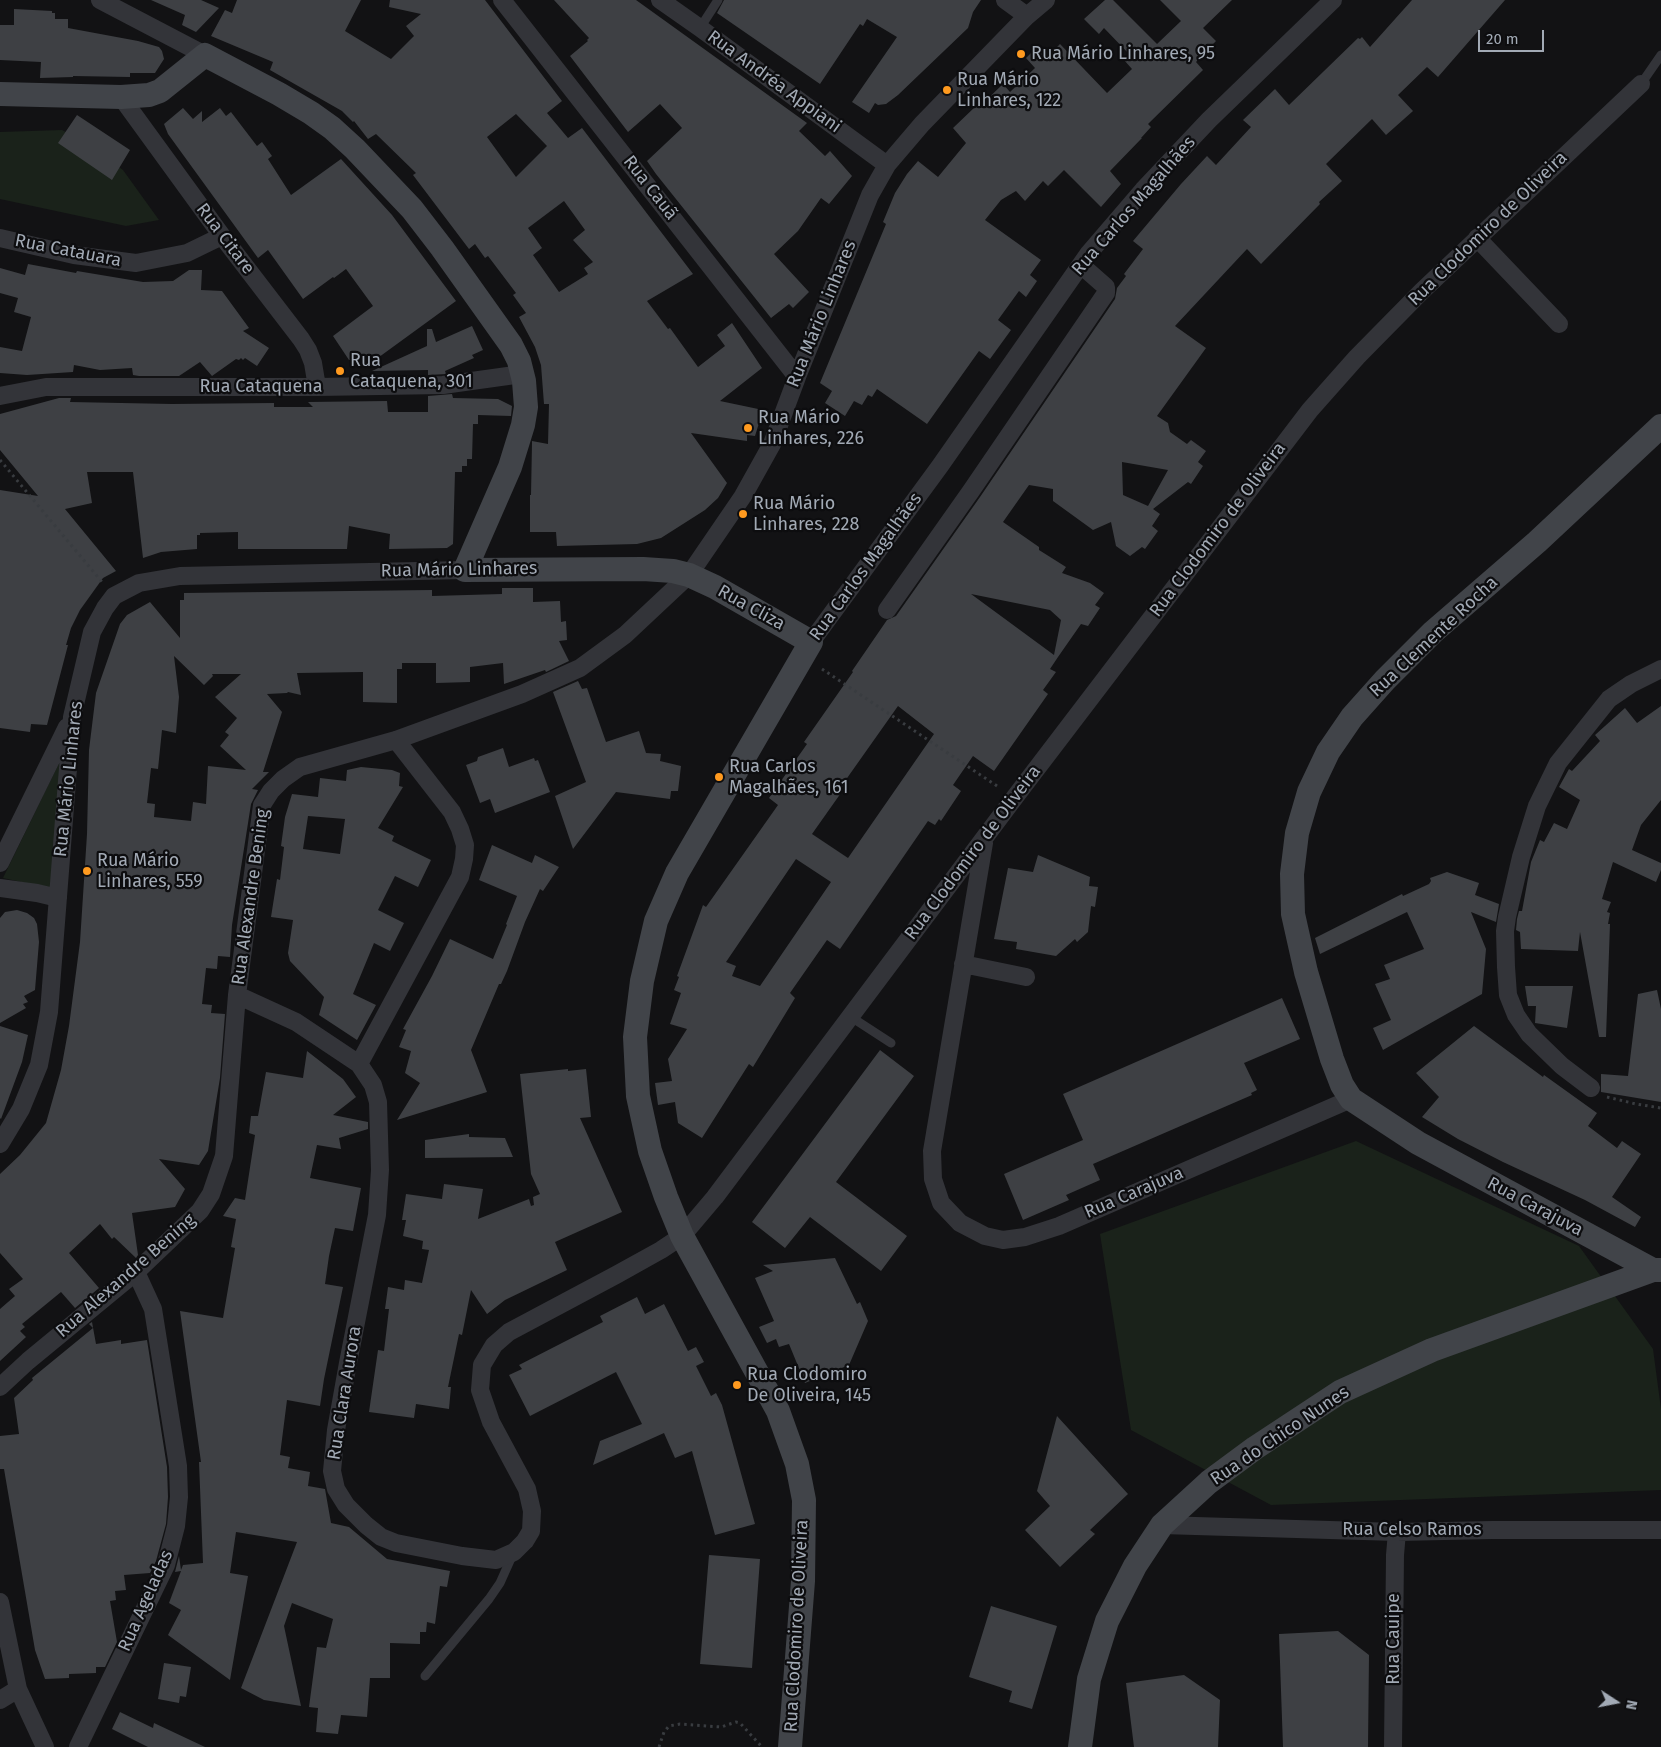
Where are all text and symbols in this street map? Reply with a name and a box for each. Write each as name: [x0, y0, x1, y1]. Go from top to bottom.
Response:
scale bar: [1481, 20, 1547, 52]
street label: Rua Andréa Appiani: [703, 26, 845, 138]
text: 20 m: [1486, 30, 1519, 48]
place label: Rua Mário Linhares, 95: [1031, 43, 1215, 65]
marker: Rua Mário Linhares, 95: [1015, 48, 1027, 60]
place label: Rua Mário Linhares, 122: [957, 69, 1061, 112]
marker: Rua Mário Linhares, 122: [941, 84, 953, 96]
street label: Rua Carlos Magalhães: [1068, 132, 1200, 280]
street label: Rua Clodomiro de Oliveira: [1404, 147, 1572, 311]
street label: Rua Cauã: [618, 151, 682, 225]
street label: Rua Citare: [191, 199, 259, 279]
street label: Rua Catauara: [13, 230, 123, 272]
street label: Rua Mário Linhares: [783, 237, 861, 391]
place label: Rua Cataquena, 301: [350, 350, 473, 392]
marker: Rua Cataquena, 301: [334, 365, 346, 377]
street label: Rua Cataquena: [199, 376, 323, 398]
place label: Rua Mário Linhares, 226: [758, 407, 864, 449]
marker: Rua Mário Linhares, 226: [742, 422, 754, 434]
street label: Rua Clodomiro de Oliveira: [1145, 438, 1291, 622]
street label: Rua Carlos Magalhães: [805, 489, 927, 645]
place label: Rua Mário Linhares, 228: [753, 493, 859, 536]
marker: Rua Mário Linhares, 228: [737, 508, 749, 520]
street label: Rua Mário Linhares: [381, 558, 537, 582]
street label: Rua Clemente Rocha: [1365, 572, 1503, 702]
street label: Rua Cliza: [714, 581, 788, 635]
street label: Rua Mário Linhares: [50, 700, 88, 858]
place label: Rua Carlos Magalhães, 161: [729, 756, 848, 799]
street label: Rua Clodomiro de Oliveira: [900, 761, 1046, 945]
marker: Rua Carlos Magalhães, 161: [713, 771, 725, 783]
street label: Rua Alexandre Bening: [228, 807, 274, 987]
place label: Rua Mário Linhares, 559: [97, 850, 203, 892]
marker: Rua Mário Linhares, 559: [81, 865, 93, 877]
street label: Rua Carajuva: [1081, 1162, 1187, 1224]
street label: Rua Carajuva: [1483, 1173, 1587, 1241]
street label: Rua Alexandre Bening: [52, 1209, 200, 1343]
street label: Rua Clara Aurora: [324, 1324, 366, 1462]
place label: Rua Clodomiro De Oliveira, 145: [747, 1364, 871, 1406]
marker: Rua Clodomiro De Oliveira, 145: [731, 1379, 743, 1391]
street label: Rua do Chico Nunes: [1207, 1382, 1353, 1490]
street label: Rua Clodomiro de Oliveira: [781, 1519, 813, 1733]
street label: Rua Celso Ramos: [1342, 1519, 1482, 1541]
street label: Rua Ageladas: [114, 1547, 178, 1655]
street label: Rua Cauipe: [1383, 1593, 1405, 1685]
north arrow: [1591, 1677, 1641, 1727]
text: N: [1622, 1699, 1640, 1711]

